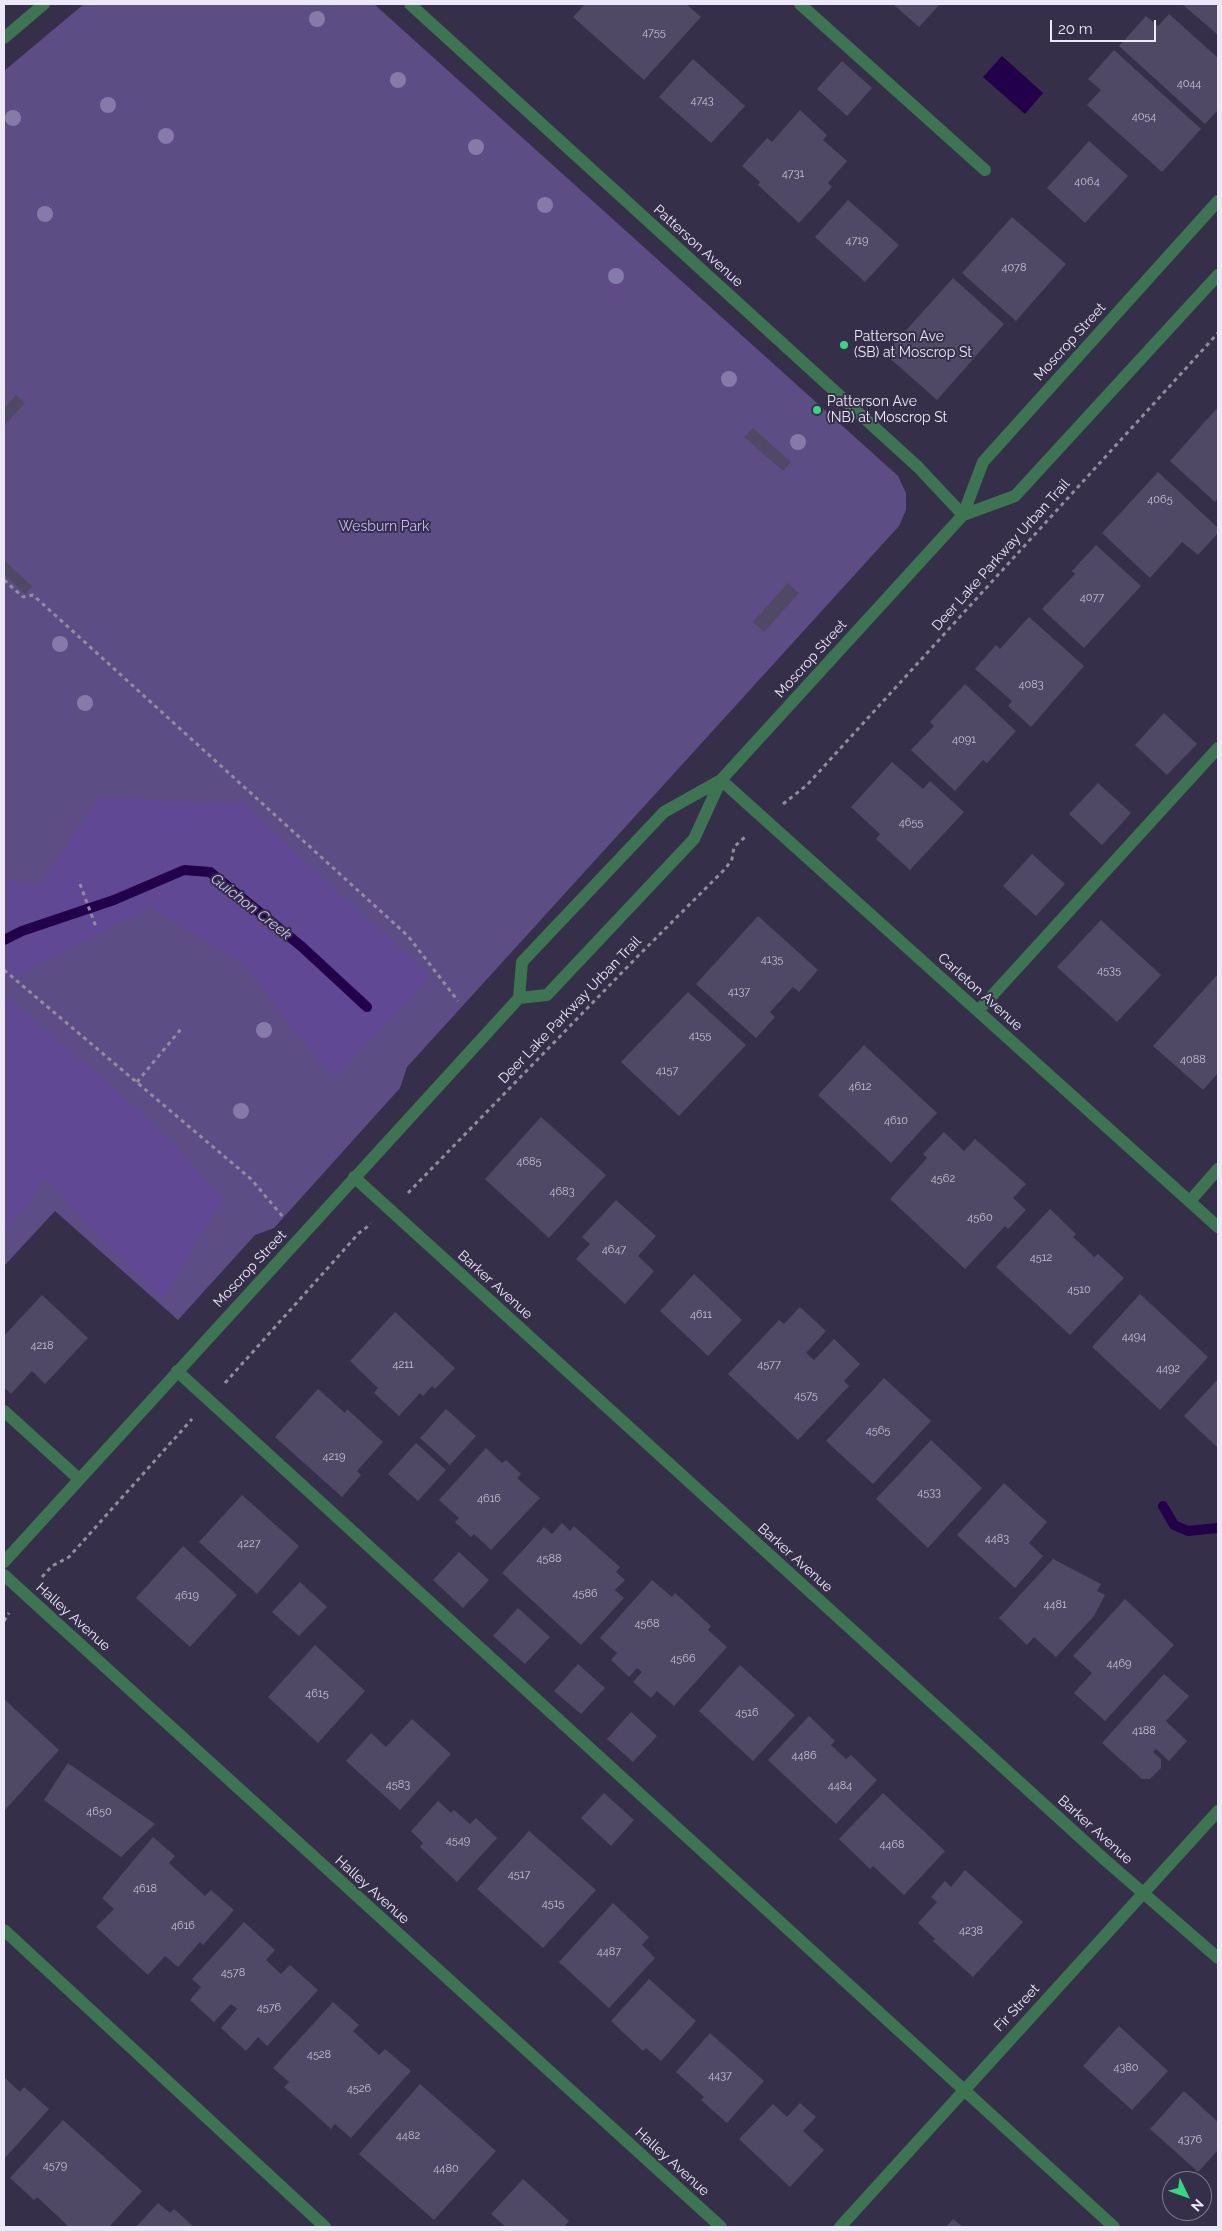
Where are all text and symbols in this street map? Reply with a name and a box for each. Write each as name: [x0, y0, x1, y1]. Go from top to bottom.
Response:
scale bar: [1052, 10, 1158, 42]
text: 20 m: [1058, 20, 1093, 38]
house number: 4755: [642, 26, 666, 40]
house number: 4044: [1177, 77, 1201, 91]
house number: 4743: [690, 94, 714, 108]
house number: 4054: [1132, 110, 1156, 124]
house number: 4731: [782, 167, 804, 181]
house number: 4064: [1074, 175, 1100, 189]
street label: Patterson Avenue: [650, 201, 746, 291]
house number: 4719: [846, 234, 868, 248]
house number: 4078: [1001, 261, 1027, 275]
street label: Moscrop Street: [1031, 300, 1109, 384]
place label: Patterson Ave (SB) at Moscrop St: [854, 329, 972, 362]
marker: Patterson Ave (SB) at Moscrop St: [838, 339, 850, 351]
place label: Patterson Ave (NB) at Moscrop St: [827, 394, 947, 427]
marker: Patterson Ave (NB) at Moscrop St: [811, 404, 823, 416]
street label: Deer Lake Parkway Urban Trail: [929, 476, 1073, 634]
house number: 4065: [1147, 493, 1173, 507]
park label: Wesburn Park: [339, 519, 429, 535]
house number: 4077: [1080, 591, 1104, 605]
street label: Moscrop Street: [772, 617, 850, 701]
house number: 4083: [1018, 678, 1044, 692]
house number: 4091: [952, 733, 976, 747]
house number: 4655: [899, 816, 923, 830]
water label: Guichon Creek: [207, 870, 295, 944]
street label: Deer Lake Parkway Urban Trail: [495, 933, 645, 1087]
street label: Carleton Avenue: [934, 950, 1026, 1034]
house number: 4135: [761, 953, 783, 967]
house number: 4535: [1097, 964, 1121, 978]
house number: 4137: [728, 985, 750, 999]
house number: 4155: [689, 1029, 711, 1043]
house number: 4088: [1180, 1053, 1206, 1067]
house number: 4157: [656, 1064, 678, 1078]
house number: 4612: [848, 1080, 872, 1094]
house number: 4610: [884, 1114, 908, 1128]
house number: 4685: [516, 1155, 542, 1169]
house number: 4562: [931, 1172, 955, 1186]
house number: 4683: [549, 1185, 575, 1199]
house number: 4560: [967, 1211, 993, 1225]
street label: Moscrop Street: [210, 1227, 290, 1311]
house number: 4647: [602, 1243, 626, 1257]
street label: Barker Avenue: [454, 1247, 536, 1323]
house number: 4512: [1030, 1251, 1052, 1265]
house number: 4510: [1067, 1283, 1091, 1297]
house number: 4611: [690, 1308, 712, 1322]
house number: 4494: [1122, 1330, 1146, 1344]
house number: 4218: [31, 1339, 53, 1353]
house number: 4211: [392, 1358, 414, 1372]
house number: 4577: [757, 1358, 781, 1372]
house number: 4492: [1156, 1362, 1180, 1376]
house number: 4575: [794, 1389, 818, 1403]
house number: 4565: [866, 1424, 890, 1438]
house number: 4219: [323, 1450, 345, 1464]
house number: 4533: [917, 1486, 941, 1500]
house number: 4616: [477, 1492, 501, 1506]
street label: Barker Avenue: [754, 1520, 836, 1596]
house number: 4483: [985, 1532, 1009, 1546]
house number: 4227: [237, 1537, 261, 1551]
house number: 4588: [536, 1552, 562, 1566]
street label: Halley Avenue: [33, 1579, 113, 1655]
house number: 4586: [572, 1587, 598, 1601]
house number: 4619: [175, 1589, 199, 1603]
house number: 4481: [1043, 1598, 1067, 1612]
house number: 4568: [634, 1617, 660, 1631]
house number: 4566: [670, 1652, 696, 1666]
house number: 4469: [1106, 1657, 1132, 1671]
house number: 4615: [305, 1687, 329, 1701]
house number: 4516: [735, 1706, 759, 1720]
house number: 4188: [1132, 1724, 1156, 1738]
house number: 4486: [791, 1749, 817, 1763]
house number: 4583: [386, 1778, 410, 1792]
house number: 4484: [828, 1779, 852, 1793]
street label: Barker Avenue: [1054, 1792, 1136, 1868]
house number: 4650: [86, 1805, 112, 1819]
house number: 4549: [446, 1834, 470, 1848]
house number: 4468: [879, 1838, 905, 1852]
street label: Halley Avenue: [332, 1852, 412, 1928]
house number: 4517: [508, 1868, 530, 1882]
house number: 4618: [133, 1882, 157, 1896]
house number: 4515: [542, 1897, 564, 1911]
house number: 4616: [171, 1919, 195, 1933]
house number: 4238: [959, 1924, 983, 1938]
house number: 4487: [597, 1945, 621, 1959]
house number: 4578: [221, 1966, 245, 1980]
street label: Fir Street: [991, 1981, 1043, 2035]
house number: 4576: [257, 2001, 281, 2015]
house number: 4528: [307, 2048, 331, 2062]
house number: 4380: [1113, 2061, 1139, 2075]
house number: 4437: [708, 2069, 732, 2083]
house number: 4526: [347, 2082, 371, 2096]
street label: Halley Avenue: [632, 2124, 712, 2200]
house number: 4482: [396, 2129, 420, 2143]
house number: 4376: [1178, 2133, 1202, 2147]
house number: 4579: [43, 2159, 67, 2173]
house number: 4480: [433, 2162, 459, 2176]
north arrow: [1162, 2171, 1212, 2221]
text: N: [1188, 2196, 1207, 2215]

